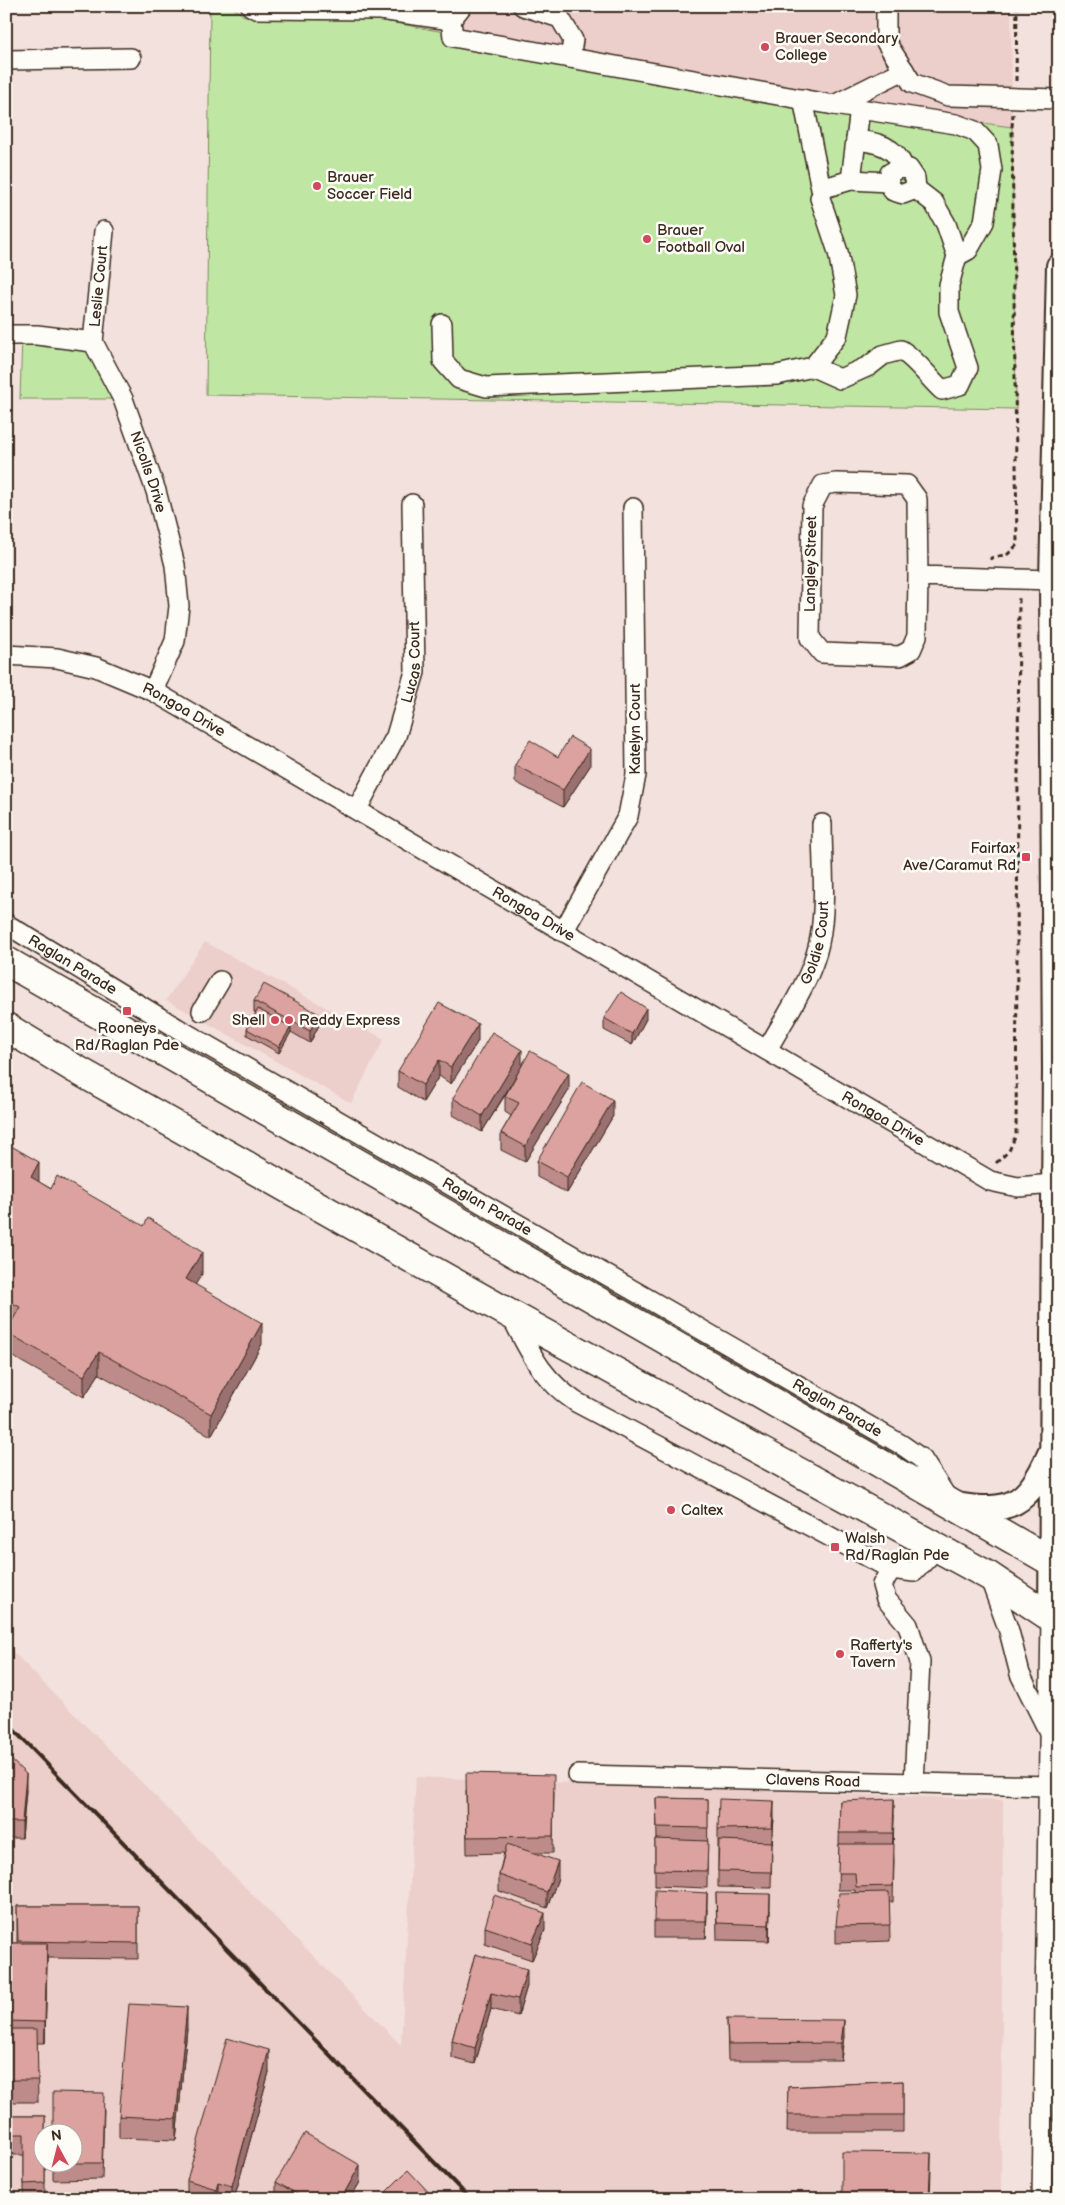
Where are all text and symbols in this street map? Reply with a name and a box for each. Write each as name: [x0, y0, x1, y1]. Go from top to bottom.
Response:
place label: Brauer Secondary College: [775, 29, 898, 65]
marker: Brauer Secondary College: [759, 41, 771, 53]
place label: Brauer Soccer Field: [327, 168, 412, 204]
marker: Brauer Soccer Field: [311, 180, 323, 192]
place label: Brauer Football Oval: [657, 221, 745, 257]
marker: Brauer Football Oval: [641, 233, 653, 245]
street label: Leslie Court: [85, 244, 112, 328]
street label: Nicolls Drive: [126, 428, 171, 515]
street label: Langley Street: [801, 515, 821, 612]
street label: Lucas Court: [397, 621, 425, 705]
street label: Rongoa Drive: [140, 678, 229, 741]
street label: Katelyn Court: [626, 683, 645, 775]
place label: Fairfax Ave/Caramut Rd: [903, 839, 1016, 875]
marker: Fairfax Ave/Caramut Rd: [1020, 851, 1032, 863]
street label: Rongoa Drive: [489, 882, 579, 946]
street label: Goldie Court: [796, 900, 833, 988]
street label: Raglan Parade: [25, 930, 121, 999]
marker: Rooneys Rd/Raglan Pde: [121, 1005, 133, 1017]
place label: Shell: [232, 1011, 265, 1030]
place label: Reddy Express: [299, 1011, 401, 1030]
marker: Shell: [269, 1014, 281, 1026]
marker: Reddy Express: [283, 1014, 295, 1026]
place label: Rooneys Rd/Raglan Pde: [75, 1019, 179, 1055]
street label: Rongoa Drive: [838, 1087, 928, 1150]
street label: Raglan Parade: [439, 1173, 536, 1240]
street label: Raglan Parade: [789, 1375, 886, 1441]
place label: Caltex: [681, 1501, 723, 1520]
marker: Caltex: [665, 1504, 677, 1516]
place label: Walsh Rd/Raglan Pde: [845, 1529, 950, 1565]
marker: Walsh Rd/Raglan Pde: [829, 1541, 841, 1553]
place label: Rafferty's Tavern: [850, 1636, 913, 1672]
marker: Rafferty's Tavern: [834, 1648, 846, 1660]
street label: Clavens Road: [765, 1770, 860, 1791]
north arrow: [32, 2122, 82, 2172]
text: N: [50, 2127, 63, 2145]

